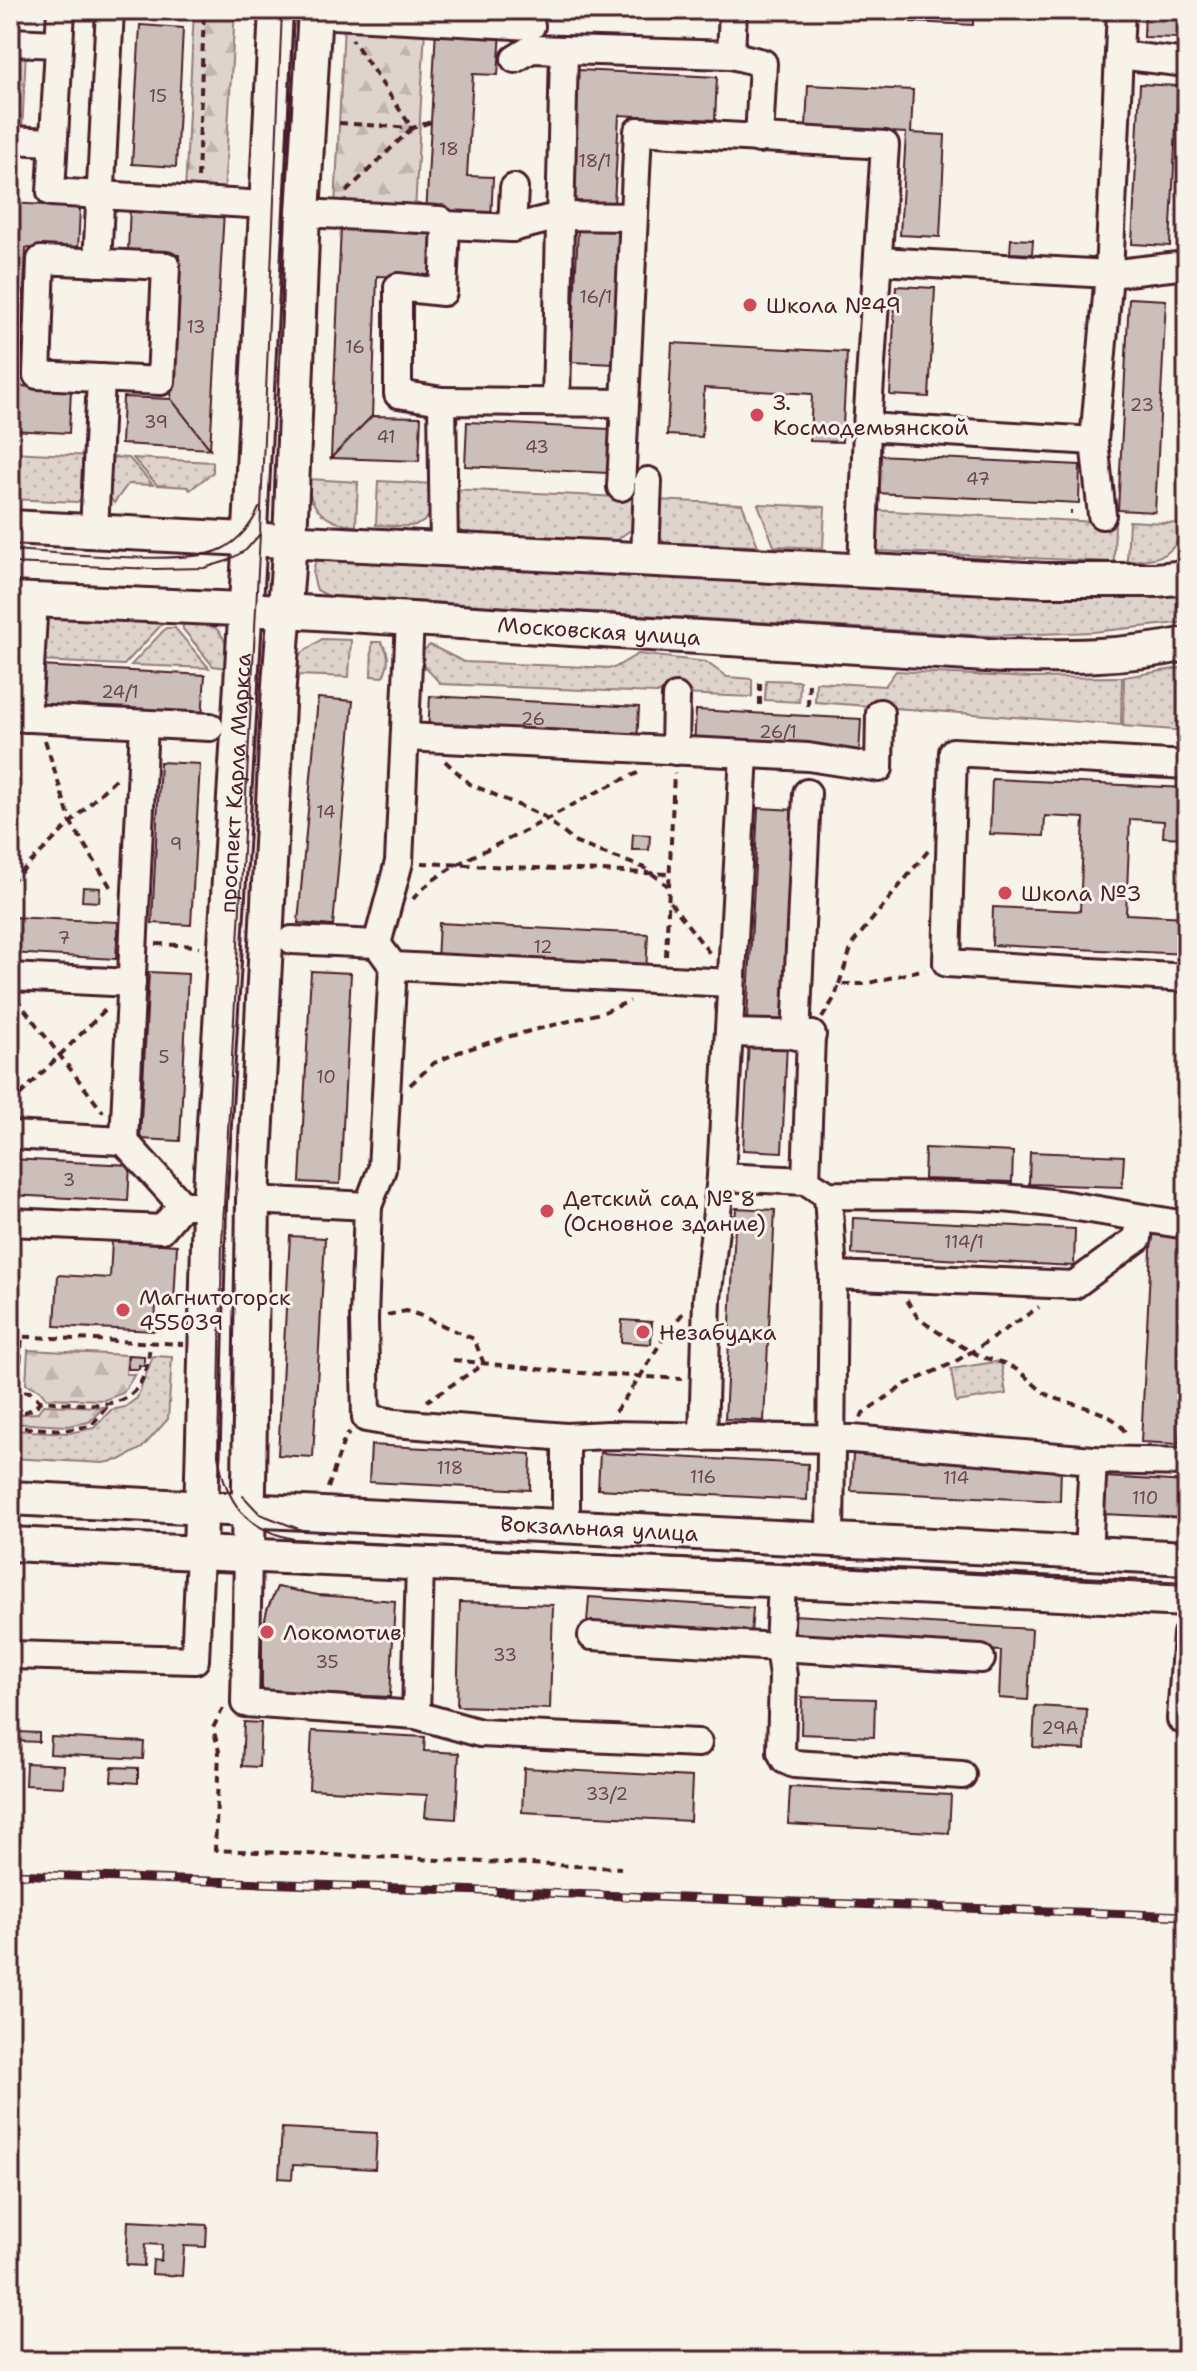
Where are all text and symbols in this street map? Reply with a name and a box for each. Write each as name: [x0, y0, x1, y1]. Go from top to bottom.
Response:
house number: 15: [149, 84, 167, 108]
house number: 18: [439, 137, 459, 161]
house number: 18/1: [578, 149, 612, 173]
house number: 16/1: [579, 285, 613, 309]
place label: Школа №49: [766, 291, 901, 320]
marker: Школа №49: [741, 296, 759, 314]
house number: 13: [186, 315, 206, 339]
house number: 16: [345, 335, 365, 359]
place label: З. Космодемьянской: [773, 388, 969, 442]
house number: 23: [1130, 393, 1154, 417]
marker: З. Космодемьянской: [748, 406, 766, 424]
house number: 39: [144, 410, 168, 434]
house number: 41: [376, 425, 396, 449]
house number: 43: [525, 435, 549, 459]
house number: 47: [966, 467, 990, 491]
street label: Московская улица: [497, 610, 702, 652]
street label: проспект Карла Маркса: [212, 652, 257, 914]
house number: 24/1: [101, 680, 139, 704]
house number: 26: [521, 707, 545, 731]
house number: 26/1: [759, 720, 797, 744]
house number: 14: [316, 800, 336, 824]
house number: 9: [170, 832, 182, 856]
place label: Школа №3: [1021, 879, 1142, 908]
marker: Школа №3: [996, 884, 1014, 902]
house number: 7: [58, 926, 70, 950]
house number: 12: [533, 935, 553, 959]
house number: 5: [158, 1045, 170, 1069]
house number: 10: [316, 1065, 336, 1089]
house number: 3: [63, 1168, 75, 1192]
place label: Детский сад № 8 (Основное здание): [563, 1184, 766, 1238]
marker: Детский сад № 8 (Основное здание): [538, 1202, 556, 1220]
house number: 114/1: [944, 1230, 984, 1254]
place label: Магнитогорск 455039: [139, 1283, 291, 1337]
marker: Магнитогорск 455039: [114, 1301, 132, 1319]
place label: Незабудка: [659, 1318, 777, 1347]
marker: Незабудка: [634, 1323, 652, 1341]
house number: 118: [437, 1456, 463, 1480]
house number: 116: [690, 1465, 716, 1489]
house number: 114: [943, 1466, 969, 1490]
house number: 110: [1132, 1486, 1158, 1510]
street label: Вокзальная улица: [499, 1509, 699, 1548]
place label: Локомотив: [283, 1618, 402, 1647]
marker: Локомотив: [258, 1623, 276, 1641]
house number: 33: [493, 1643, 517, 1667]
house number: 35: [315, 1650, 339, 1674]
house number: 29А: [1041, 1716, 1079, 1740]
house number: 33/2: [586, 1782, 628, 1806]

